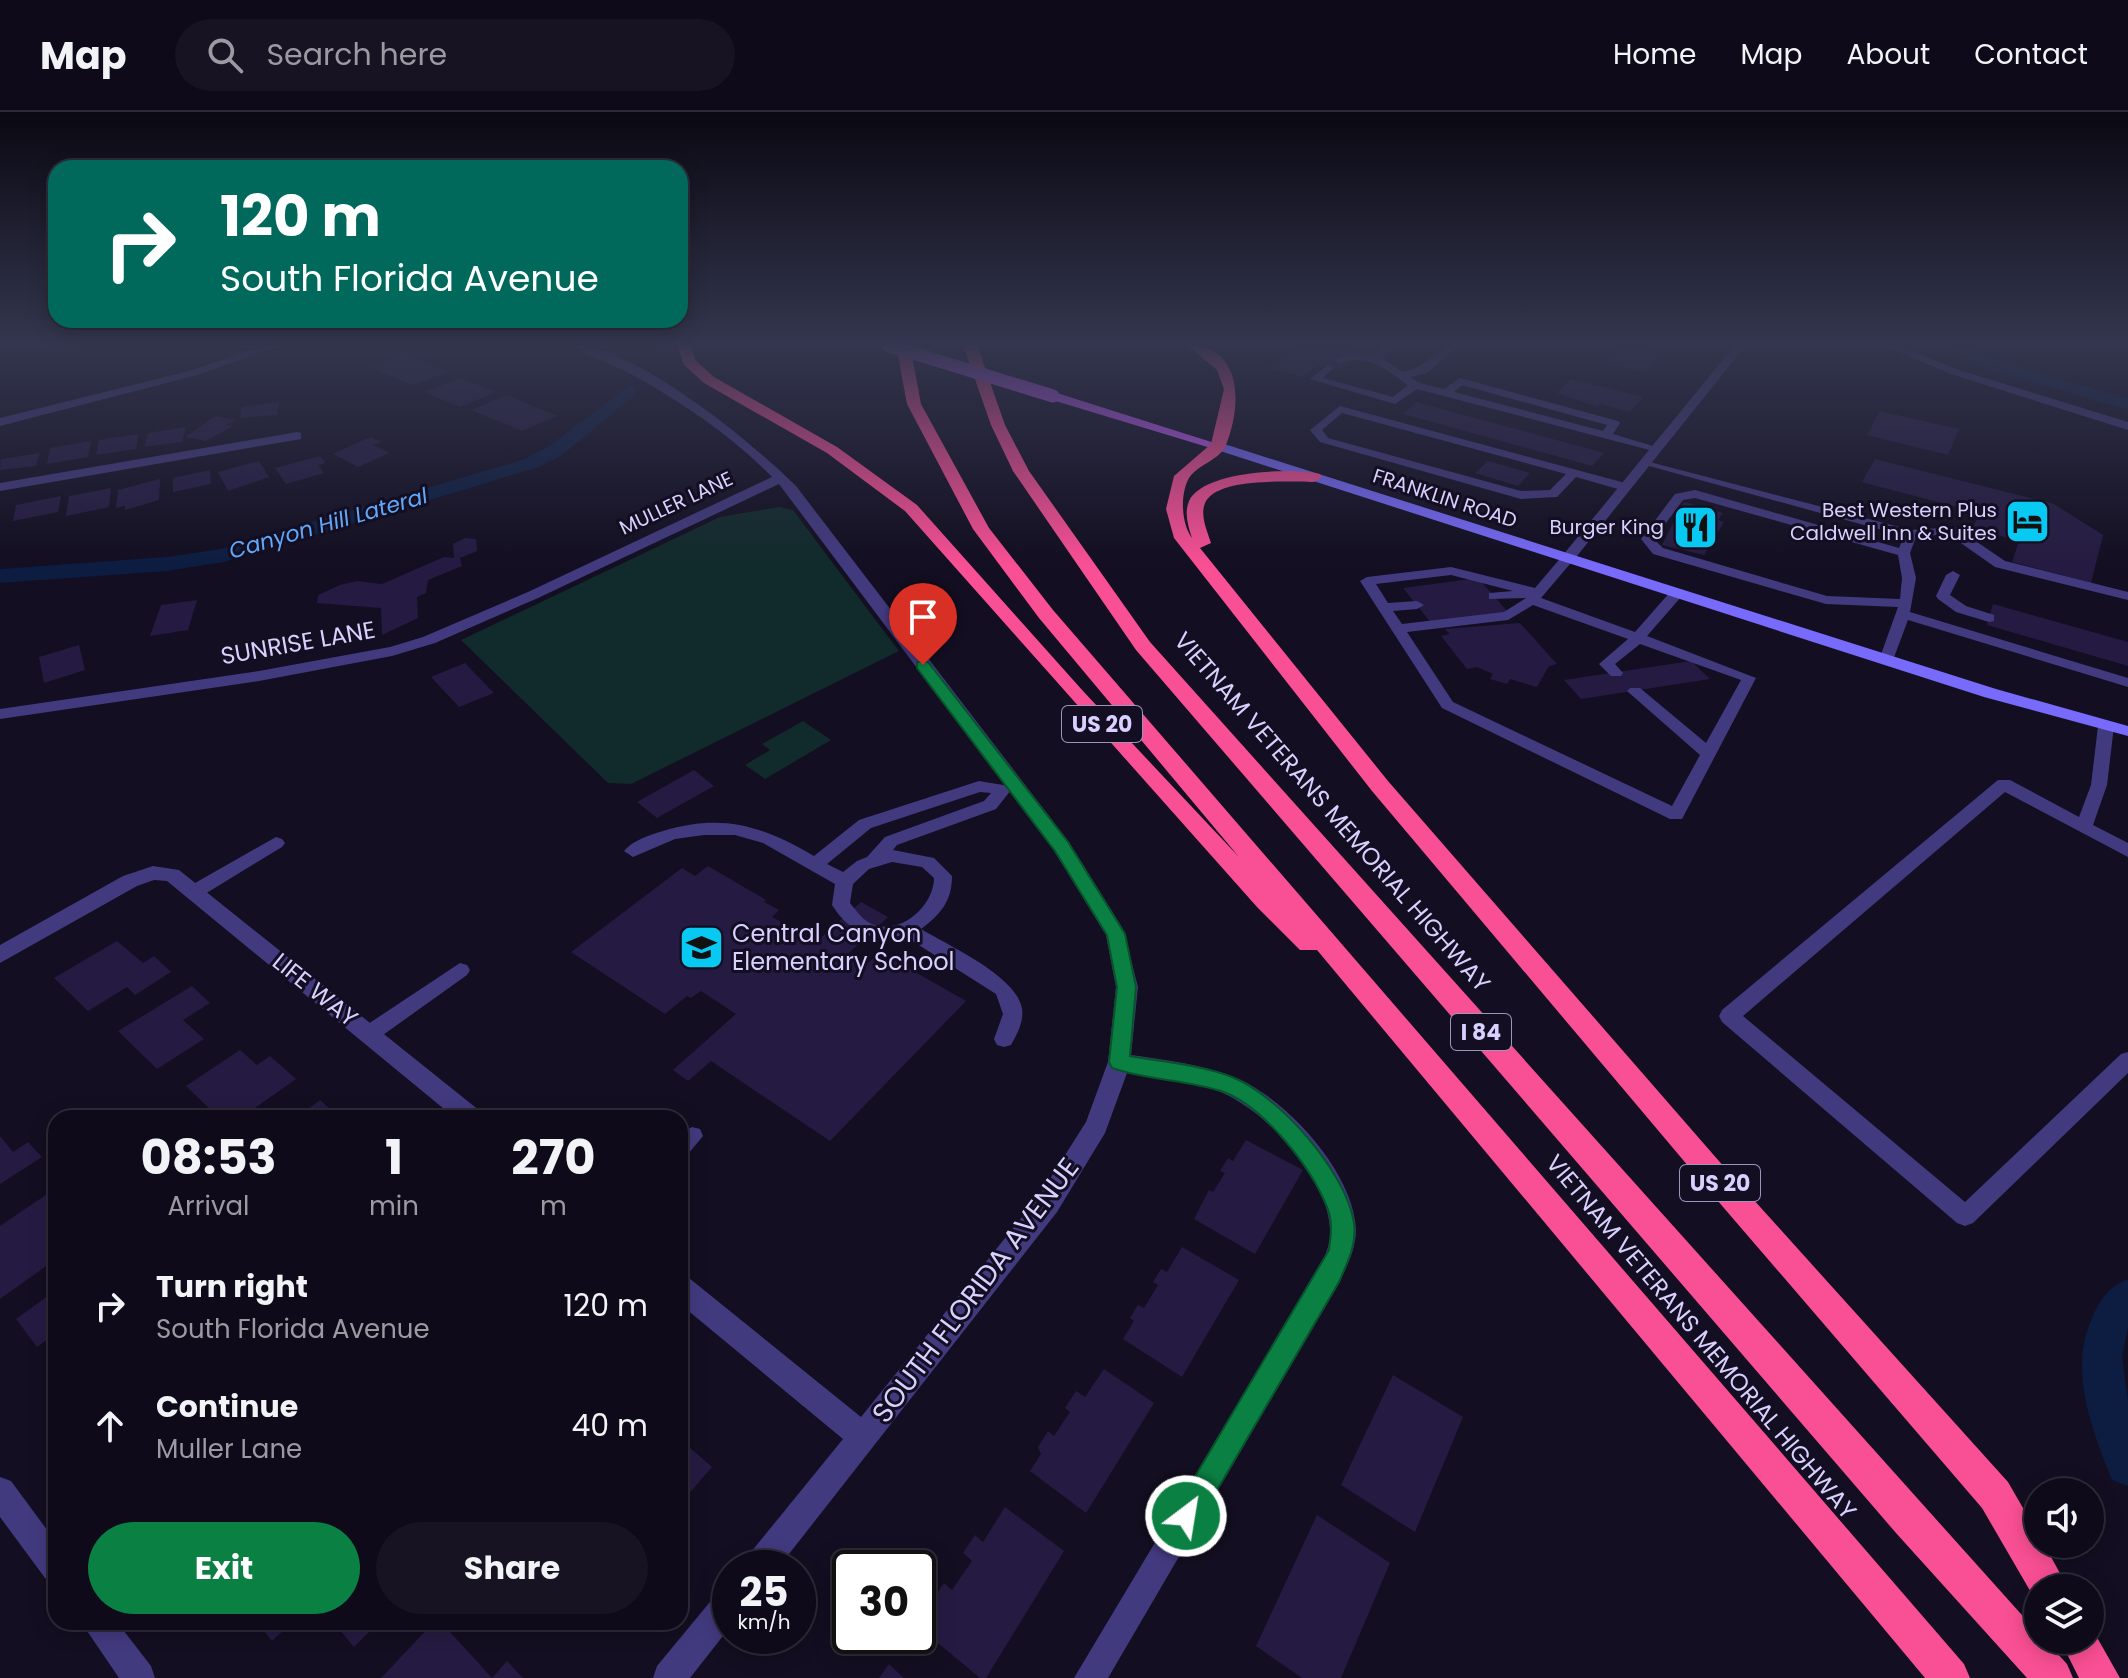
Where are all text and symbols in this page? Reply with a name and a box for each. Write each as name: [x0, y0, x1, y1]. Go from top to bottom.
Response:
search box: [175, 19, 735, 91]
text: Map: [40, 29, 127, 82]
icon: search: [203, 33, 247, 77]
text: Search here: [267, 33, 447, 76]
text: Home: [1613, 35, 1696, 74]
text: Map: [1740, 35, 1802, 74]
text: About: [1846, 35, 1930, 74]
text: Contact: [1974, 35, 2088, 74]
text: 120 m: [220, 177, 381, 256]
icon: right: [88, 192, 192, 296]
text: South Florida Avenue: [220, 253, 599, 304]
street label: FRANKLIN ROAD: [1369, 461, 1521, 535]
street label: MULLER LANE: [615, 464, 737, 542]
water label: Canyon Hill Lateral: [225, 480, 432, 567]
place label: Best Western Plus Caldwell Inn & Suites: [1790, 496, 1997, 547]
hotel icon: Best Western Plus Caldwell Inn & Suites: [2004, 497, 2052, 545]
restaurant icon: Burger King: [1671, 503, 1719, 551]
place label: Burger King: [1550, 513, 1664, 541]
pin: [889, 583, 957, 665]
icon: arrive: [901, 595, 945, 639]
street label: SUNRISE LANE: [218, 613, 378, 672]
street label: VIETNAM VETERANS MEMORIAL HIGHWAY: [1167, 625, 1498, 999]
road number: US 20: [1062, 706, 1142, 742]
place label: Central Canyon Elementary School: [732, 917, 955, 978]
school or university icon: Central Canyon Elementary School: [677, 924, 725, 972]
street label: LIFE WAY: [266, 945, 365, 1034]
road number: I 84: [1451, 1014, 1511, 1050]
text: 08:53: [140, 1124, 277, 1191]
text: 1: [385, 1124, 403, 1191]
text: 270: [511, 1124, 596, 1191]
street label: VIETNAM VETERANS MEMORIAL HIGHWAY: [1539, 1147, 1864, 1526]
street label: SOUTH FLORIDA AVENUE: [863, 1150, 1088, 1431]
road number: US 20: [1680, 1165, 1760, 1201]
text: Arrival: [168, 1188, 249, 1224]
text: min: [369, 1188, 419, 1224]
text: m: [540, 1188, 567, 1224]
text: Turn right: [156, 1265, 308, 1308]
icon: right: [88, 1284, 132, 1328]
text: 120 m: [563, 1284, 648, 1327]
text: South Florida Avenue: [156, 1311, 430, 1347]
text: Continue: [156, 1385, 298, 1428]
icon: ahead: [88, 1404, 132, 1448]
text: 40 m: [571, 1404, 648, 1447]
text: Muller Lane: [156, 1431, 302, 1467]
position arrow: [1144, 1474, 1228, 1558]
map controls: [2024, 1478, 2104, 1654]
button: sound: [2024, 1478, 2104, 1558]
button: Exit: [88, 1522, 360, 1614]
button: Share: [376, 1522, 648, 1614]
speed limit sign: 30: [832, 1550, 936, 1654]
text: 25: [740, 1564, 788, 1620]
button: layers: [2024, 1574, 2104, 1654]
text: km/h: [737, 1608, 791, 1636]

